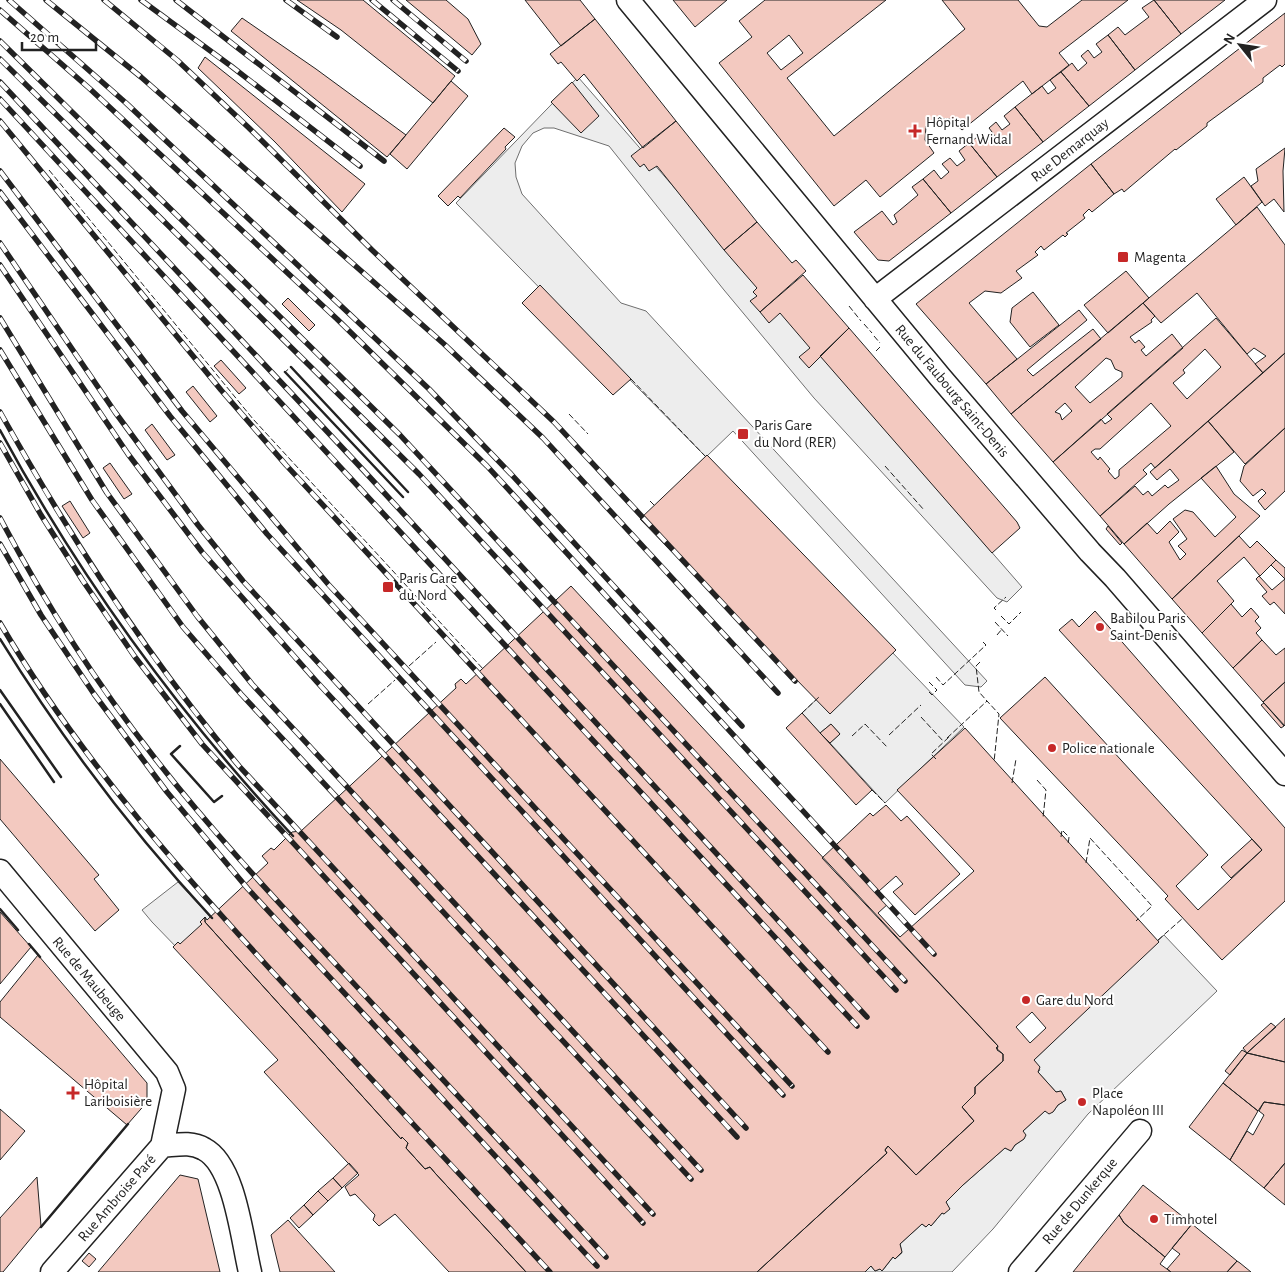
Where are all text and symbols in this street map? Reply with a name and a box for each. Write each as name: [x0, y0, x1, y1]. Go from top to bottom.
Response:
scale bar: [22, 20, 96, 52]
north arrow: [1215, 20, 1265, 70]
text: 20 m: [30, 30, 59, 45]
text: N: [1221, 31, 1238, 47]
place label: Hôpital Fernand Widal: [926, 115, 1012, 147]
street label: Rue Demarquay: [1028, 115, 1112, 185]
marker: Hôpital Fernand Widal: [908, 124, 922, 138]
marker: Magenta: [1116, 250, 1130, 264]
place label: Magenta: [1134, 250, 1186, 265]
street label: Rue du Faubourg Saint-Denis: [892, 322, 1012, 460]
place label: Paris Gare du Nord (RER): [754, 418, 837, 450]
marker: Paris Gare du Nord (RER): [736, 427, 750, 441]
place label: Paris Gare du Nord: [399, 571, 457, 603]
marker: Paris Gare du Nord: [381, 580, 395, 594]
place label: Babilou Paris Saint-Denis: [1110, 611, 1186, 643]
marker: Babilou Paris Saint-Denis: [1094, 621, 1106, 633]
place label: Police nationale: [1062, 741, 1155, 756]
marker: Police nationale: [1046, 742, 1058, 754]
street label: Rue de Maubeuge: [50, 934, 129, 1024]
place label: Gare du Nord: [1036, 993, 1114, 1008]
marker: Gare du Nord: [1020, 994, 1032, 1006]
place label: Hôpital Lariboisière: [84, 1077, 152, 1109]
marker: Hôpital Lariboisière: [66, 1086, 80, 1100]
place label: Place Napoléon III: [1092, 1086, 1164, 1118]
marker: Place Napoléon III: [1076, 1096, 1088, 1108]
street label: Rue Ambroise Paré: [75, 1152, 159, 1244]
street label: Rue de Dunkerque: [1040, 1155, 1120, 1247]
place label: Timhotel: [1164, 1212, 1217, 1227]
marker: Timhotel: [1148, 1213, 1160, 1225]

